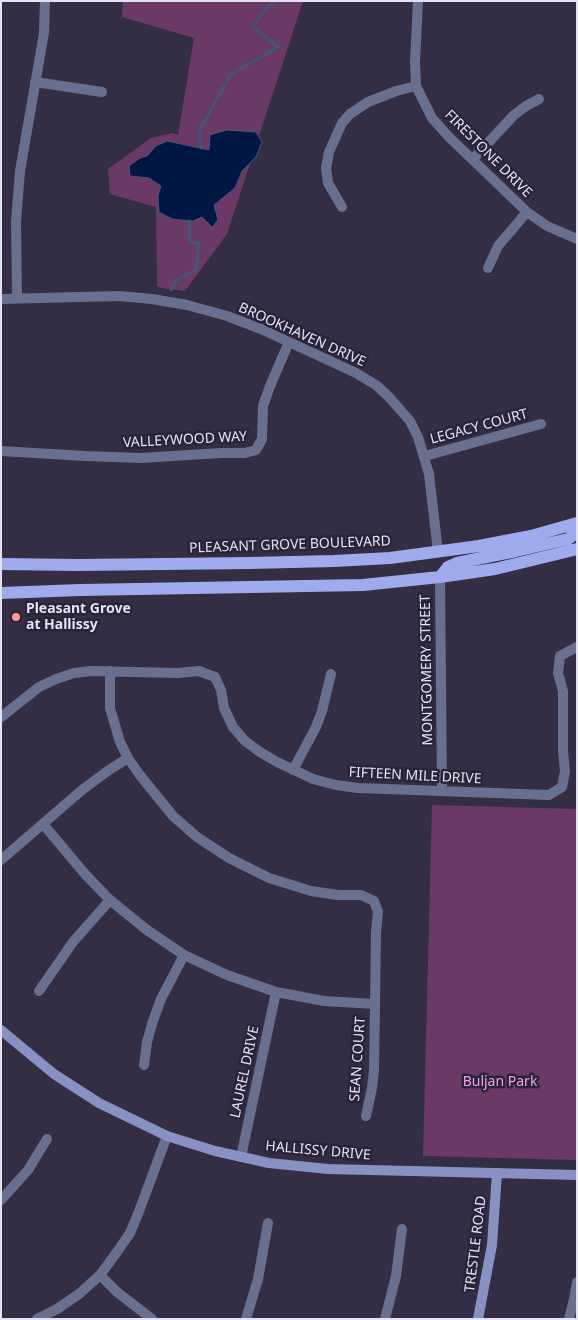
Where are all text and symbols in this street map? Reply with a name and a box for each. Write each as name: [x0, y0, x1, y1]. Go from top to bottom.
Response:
street label: FIRESTONE DRIVE: [441, 107, 535, 201]
street label: BROOKHAVEN DRIVE: [236, 299, 368, 371]
street label: LEGACY COURT: [428, 406, 530, 448]
street label: VALLEYWOOD WAY: [123, 428, 247, 452]
street label: PLEASANT GROVE BOULEVARD: [189, 533, 391, 557]
street label: MONTGOMERY STREET: [417, 594, 437, 746]
place label: Pleasant Grove at Hallissy: [26, 601, 131, 634]
marker: Pleasant Grove at Hallissy: [10, 611, 22, 623]
street label: FIFTEEN MILE DRIVE: [348, 764, 482, 788]
street label: SEAN COURT: [347, 1016, 369, 1102]
street label: LAUREL DRIVE: [227, 1024, 263, 1120]
park label: Buljan Park: [463, 1074, 537, 1090]
street label: HALLISSY DRIVE: [265, 1138, 371, 1164]
street label: TRESTLE ROAD: [462, 1195, 490, 1293]

